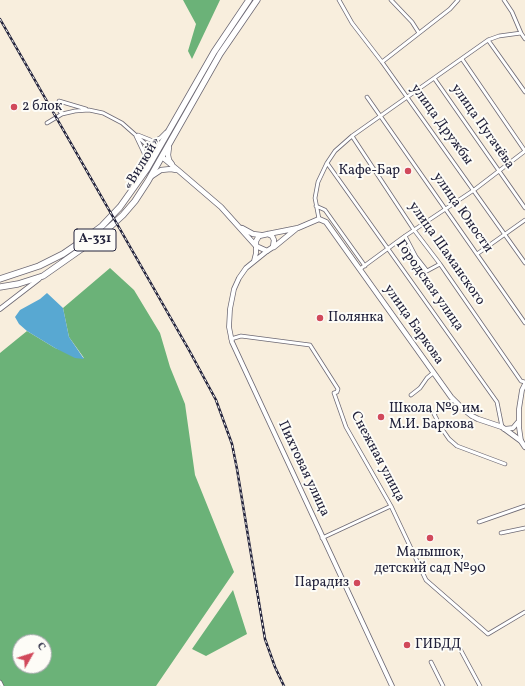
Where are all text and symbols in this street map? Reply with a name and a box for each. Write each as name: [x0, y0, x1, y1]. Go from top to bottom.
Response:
street label: улица Дружбы: [406, 81, 476, 169]
street label: улица Пугачёва: [446, 81, 518, 173]
place label: 2 блок: [22, 99, 62, 115]
marker: 2 блок: [9, 102, 19, 112]
street label: «Вилюй»: [121, 135, 165, 193]
place label: Кафе-Бар: [338, 163, 400, 179]
marker: Кафе-Бар: [403, 166, 413, 176]
street label: улица Юности: [428, 170, 496, 256]
street label: улица Шаманского: [404, 199, 488, 309]
road number: А-331: [74, 229, 116, 251]
street label: Городская улица: [391, 237, 467, 335]
street label: улица Баркова: [379, 282, 447, 368]
place label: Полянка: [328, 310, 384, 326]
marker: Полянка: [315, 313, 325, 323]
place label: Школа №9 им. М.И. Баркова: [389, 401, 483, 434]
street label: Снежная улица: [346, 409, 408, 505]
marker: Школа №9 им. М.И. Баркова: [376, 412, 386, 422]
street label: Пихтовая улица: [273, 418, 333, 520]
marker: Малышок, детский сад №90: [425, 533, 435, 543]
place label: Малышок, детский сад №90: [374, 545, 486, 578]
place label: Парадиз: [295, 575, 349, 591]
marker: Парадиз: [352, 578, 362, 588]
north arrow: [12, 634, 52, 674]
place label: ГИБДД: [415, 637, 461, 653]
text: С: [33, 639, 49, 654]
marker: ГИБДД: [402, 640, 412, 650]

